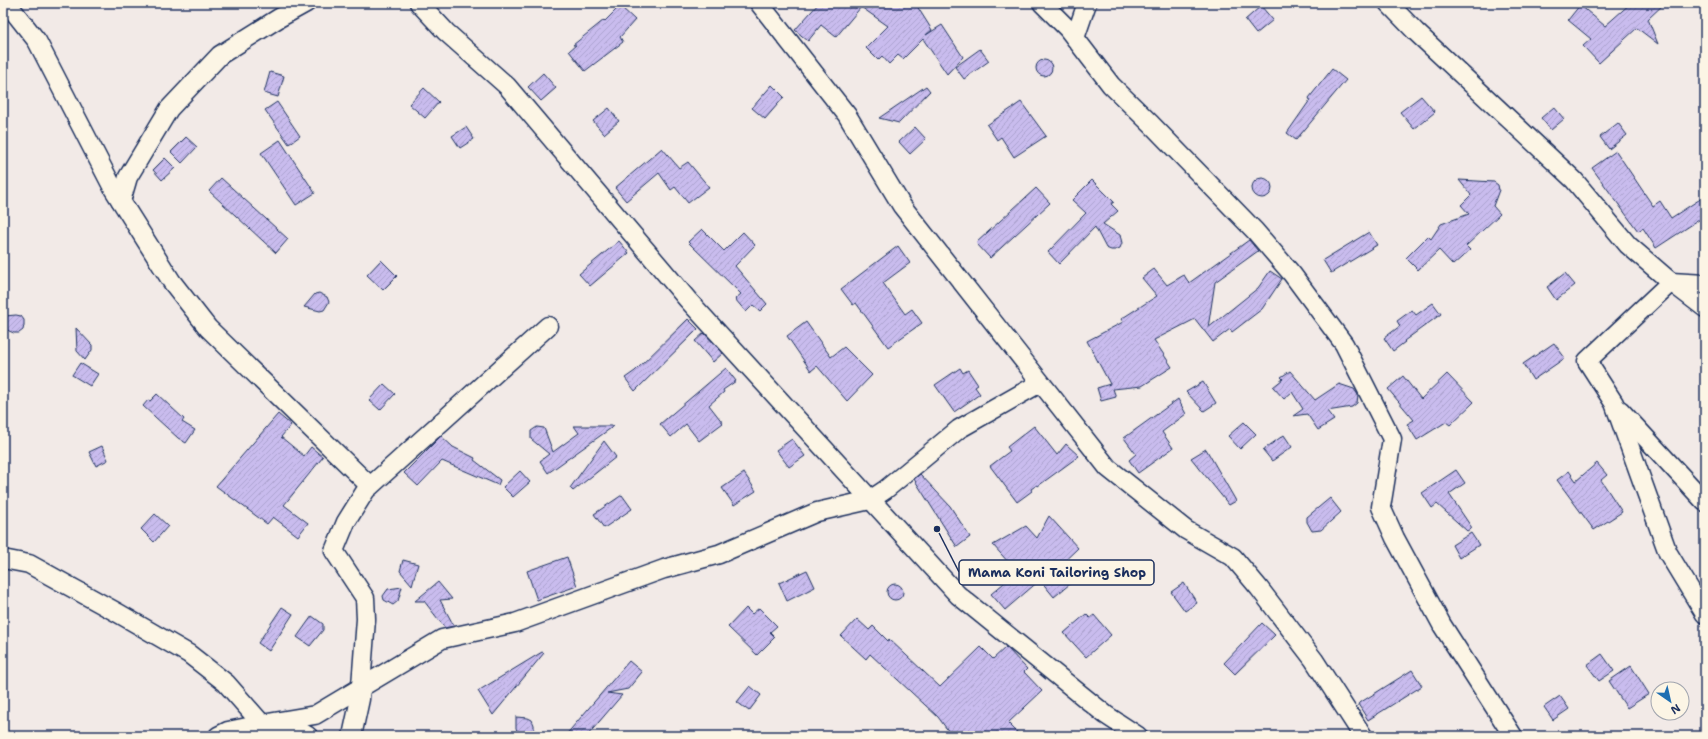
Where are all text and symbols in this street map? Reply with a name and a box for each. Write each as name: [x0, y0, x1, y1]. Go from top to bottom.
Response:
callout: Mama Koni Tailoring Shop: [959, 560, 1154, 585]
text: Mama Koni Tailoring Shop: [968, 564, 1146, 581]
north arrow: [1650, 681, 1690, 721]
text: N: [1667, 700, 1683, 718]

